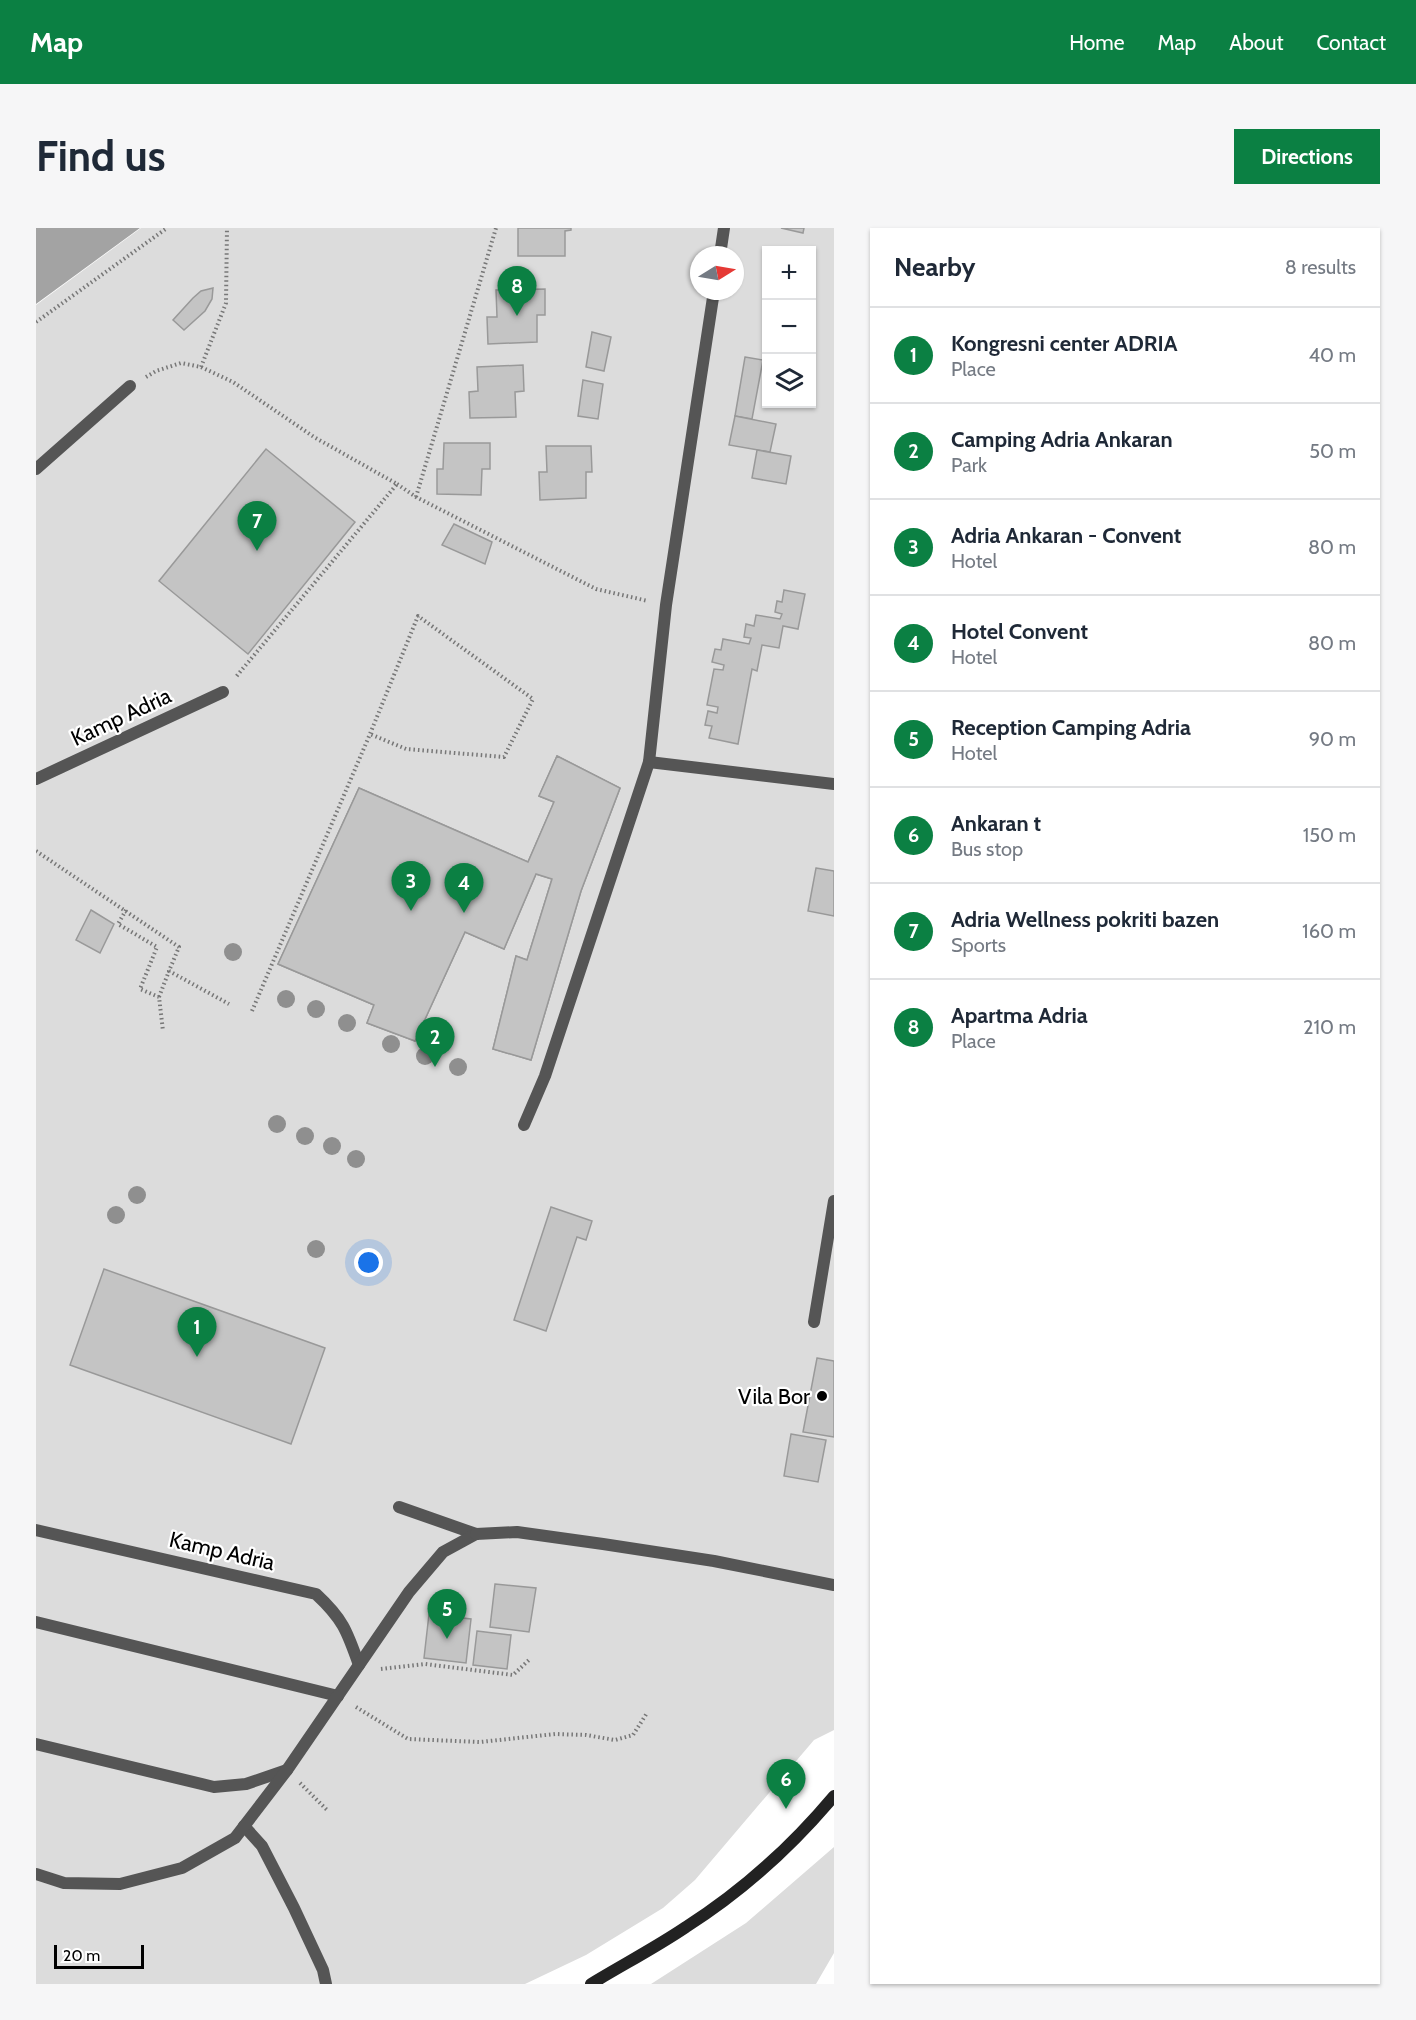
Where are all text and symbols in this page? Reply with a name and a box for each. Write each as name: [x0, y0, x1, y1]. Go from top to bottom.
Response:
text: Map: [30, 25, 83, 59]
text: Home: [1069, 30, 1125, 55]
text: Map: [1158, 30, 1196, 55]
text: About: [1229, 30, 1283, 55]
text: Contact: [1316, 30, 1386, 55]
button: Directions: [1234, 129, 1380, 184]
text: Find us: [36, 130, 165, 182]
north arrow: [690, 246, 744, 300]
map controls: [762, 246, 816, 408]
button: +: [762, 246, 816, 300]
text: Nearby: [894, 251, 975, 283]
text: 8 results: [1285, 255, 1356, 279]
pin: 8: [498, 266, 536, 316]
button: −: [762, 300, 816, 354]
text: Kongresni center ADRIA: [951, 330, 1178, 357]
text: 1: [910, 343, 917, 367]
text: 40 m: [1308, 343, 1356, 367]
button: layers: [762, 354, 816, 408]
text: Place: [951, 357, 996, 381]
text: Camping Adria Ankaran: [951, 426, 1173, 453]
text: 2: [908, 439, 919, 463]
text: 50 m: [1309, 439, 1356, 463]
text: Park: [951, 453, 987, 477]
pin: 7: [238, 502, 276, 551]
text: Adria Ankaran - Convent: [951, 522, 1181, 549]
text: 3: [908, 535, 919, 559]
text: 80 m: [1308, 535, 1356, 559]
text: Hotel: [951, 549, 997, 573]
text: Hotel Convent: [951, 618, 1088, 645]
text: 4: [907, 631, 920, 655]
text: 80 m: [1308, 631, 1356, 655]
text: Hotel: [951, 645, 997, 669]
street label: Kamp Adria: [67, 682, 176, 752]
text: Reception Camping Adria: [951, 714, 1191, 741]
text: 5: [908, 727, 919, 751]
text: 90 m: [1309, 727, 1356, 751]
text: Hotel: [951, 741, 997, 765]
text: Ankaran t: [951, 810, 1041, 837]
text: 6: [908, 823, 919, 847]
text: 150 m: [1303, 823, 1356, 847]
text: Bus stop: [951, 837, 1023, 861]
pin: 3: [392, 862, 430, 911]
pin: 4: [444, 864, 484, 913]
text: Adria Wellness pokriti bazen: [951, 906, 1219, 933]
text: 7: [908, 919, 919, 943]
text: 160 m: [1302, 919, 1356, 943]
text: Sports: [951, 933, 1006, 957]
text: Apartma Adria: [951, 1002, 1088, 1029]
text: 8: [907, 1015, 920, 1039]
text: 210 m: [1303, 1015, 1356, 1039]
pin: 2: [416, 1018, 454, 1067]
text: Place: [951, 1029, 996, 1053]
your location: [354, 1248, 383, 1277]
pin: 1: [178, 1308, 216, 1357]
place label: Vila Bor: [738, 1383, 810, 1410]
marker: Vila Bor: [815, 1389, 829, 1403]
street label: Kamp Adria: [167, 1526, 278, 1576]
pin: 5: [428, 1590, 466, 1639]
pin: 6: [766, 1760, 806, 1809]
scale bar: [54, 1942, 144, 1970]
text: 20 m: [63, 1946, 100, 1965]

